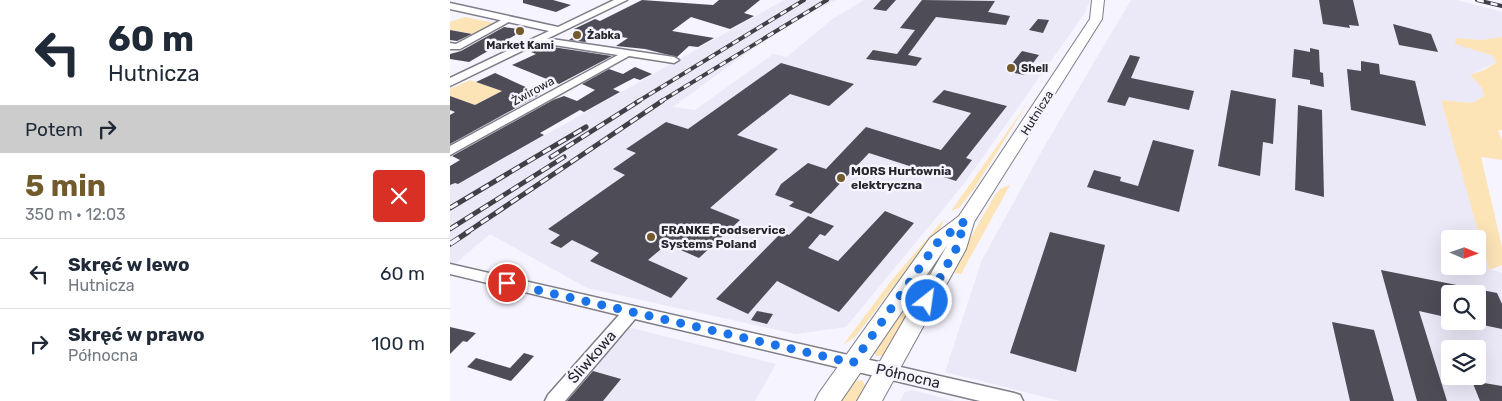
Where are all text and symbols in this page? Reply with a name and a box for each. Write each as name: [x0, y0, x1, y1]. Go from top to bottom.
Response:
text: 60 m: [108, 18, 194, 60]
icon: left: [25, 20, 90, 85]
marker: Market Kami: [514, 25, 526, 37]
marker: Żabka: [571, 29, 583, 41]
place label: Żabka: [587, 29, 620, 42]
place label: Market Kami: [486, 39, 554, 52]
text: Hutnicza: [108, 60, 200, 87]
marker: Shell: [1005, 62, 1017, 74]
place label: Shell: [1021, 62, 1048, 75]
street label: Żwirowa: [509, 74, 557, 108]
street label: Hutnicza: [1018, 88, 1056, 138]
icon: right: [93, 115, 121, 143]
text: Potem: [25, 118, 83, 141]
place label: MORS Hurtownia elektryczna: [851, 164, 951, 192]
text: 5 min: [25, 168, 106, 204]
button: close: [373, 170, 425, 222]
marker: MORS Hurtownia elektryczna: [835, 172, 847, 184]
text: 350 m · 12:03: [25, 205, 126, 224]
place label: FRANKE Foodservice Systems Poland: [661, 223, 786, 251]
north arrow: [1441, 230, 1486, 275]
map controls: [1441, 230, 1486, 385]
marker: FRANKE Foodservice Systems Poland: [645, 231, 657, 243]
text: Skręć w lewo: [68, 253, 190, 276]
icon: left: [25, 260, 53, 288]
text: 60 m: [380, 262, 425, 285]
pin: [486, 262, 528, 304]
icon: arrive: [493, 269, 521, 297]
position arrow: [900, 274, 952, 326]
text: Hutnicza: [68, 276, 135, 295]
button: search: [1441, 285, 1486, 330]
text: Skręć w prawo: [68, 323, 205, 346]
street label: Śliwkowa: [564, 327, 620, 387]
icon: right: [25, 330, 53, 358]
text: 100 m: [371, 332, 425, 355]
button: layers: [1441, 340, 1486, 385]
text: Północna: [68, 346, 138, 365]
street label: Północna: [874, 360, 942, 392]

